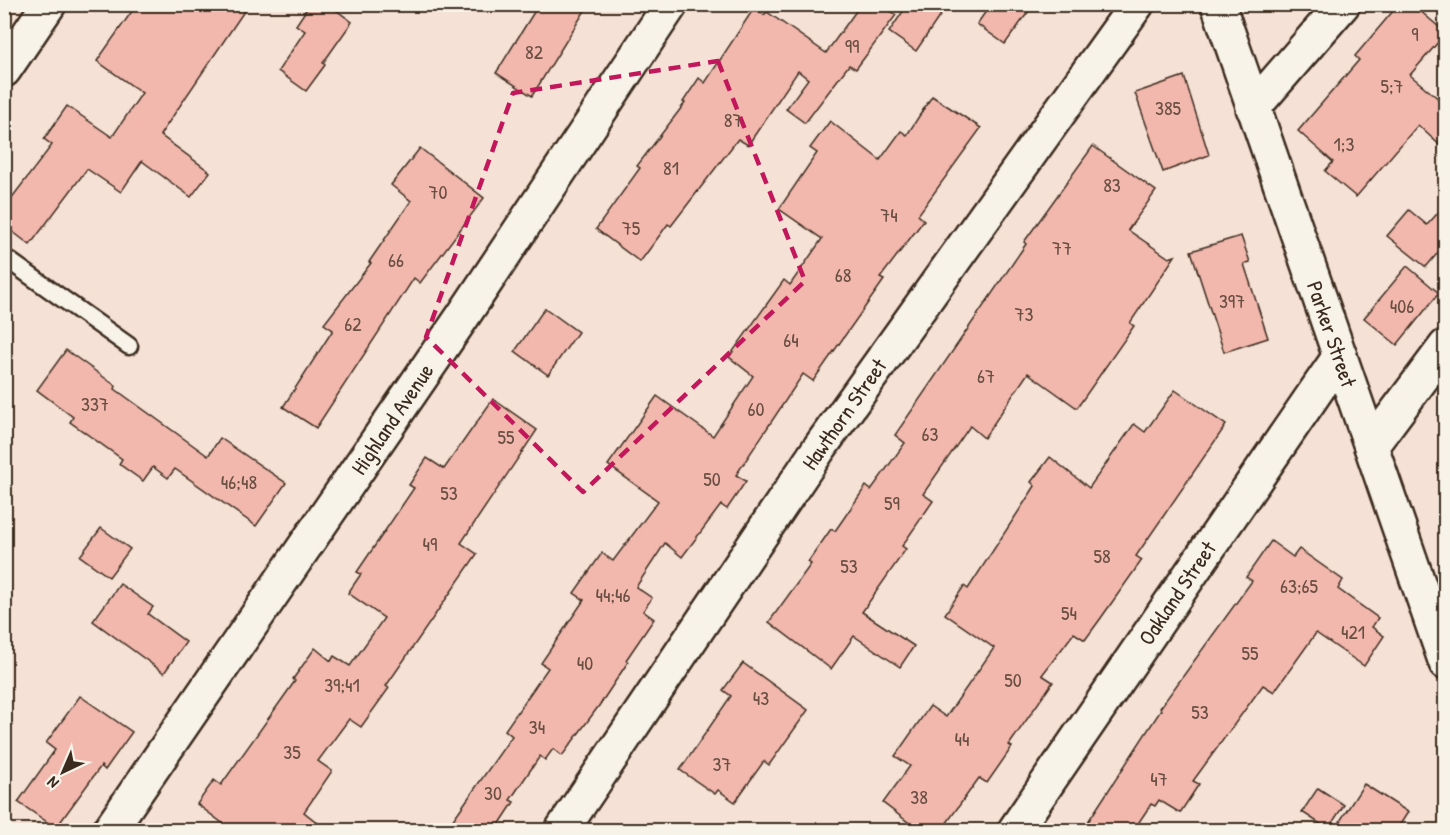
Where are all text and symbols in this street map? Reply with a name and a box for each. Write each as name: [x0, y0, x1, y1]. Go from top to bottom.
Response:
house number: 9: [1411, 20, 1419, 47]
house number: 99: [845, 32, 859, 59]
house number: 82: [525, 38, 544, 65]
house number: 5;7: [1381, 72, 1404, 99]
house number: 385: [1155, 94, 1182, 121]
house number: 87: [724, 106, 742, 133]
house number: 1;3: [1334, 130, 1354, 157]
house number: 81: [663, 154, 679, 181]
house number: 83: [1103, 171, 1121, 198]
house number: 70: [429, 178, 447, 205]
house number: 74: [880, 201, 898, 228]
house number: 75: [622, 214, 641, 241]
house number: 77: [1052, 234, 1072, 261]
house number: 66: [388, 246, 404, 273]
house number: 68: [835, 261, 851, 288]
street label: Parker Street: [1300, 277, 1364, 391]
house number: 397: [1219, 287, 1245, 314]
house number: 406: [1390, 292, 1414, 319]
house number: 73: [1015, 300, 1033, 327]
house number: 62: [344, 310, 362, 337]
house number: 64: [783, 326, 799, 353]
street label: Hawthorn Street: [795, 352, 894, 476]
street label: Highland Avenue: [344, 357, 440, 480]
house number: 67: [977, 362, 995, 389]
house number: 337: [81, 390, 109, 417]
house number: 60: [748, 395, 765, 422]
house number: 63: [922, 420, 939, 447]
house number: 55: [498, 423, 515, 450]
house number: 50: [703, 465, 721, 492]
house number: 46;48: [221, 468, 257, 495]
house number: 53: [440, 479, 458, 506]
house number: 59: [884, 489, 900, 516]
house number: 49: [423, 530, 437, 557]
street label: Oakland Street: [1131, 535, 1223, 651]
house number: 58: [1093, 542, 1111, 569]
house number: 53: [840, 552, 858, 579]
house number: 63;65: [1280, 572, 1319, 599]
house number: 44;46: [595, 581, 631, 608]
house number: 54: [1061, 599, 1077, 626]
house number: 421: [1341, 618, 1365, 645]
house number: 55: [1242, 639, 1259, 666]
house number: 40: [577, 649, 593, 676]
house number: 50: [1004, 666, 1022, 693]
house number: 39;41: [324, 671, 360, 698]
house number: 43: [753, 684, 769, 711]
house number: 53: [1191, 698, 1209, 725]
house number: 34: [529, 713, 545, 740]
house number: 44: [955, 725, 970, 752]
house number: 35: [283, 738, 301, 765]
north arrow: [33, 742, 93, 802]
house number: 37: [713, 750, 732, 777]
house number: 47: [1150, 765, 1168, 792]
text: N: [42, 772, 63, 794]
house number: 30: [484, 779, 502, 806]
house number: 38: [910, 783, 928, 810]

